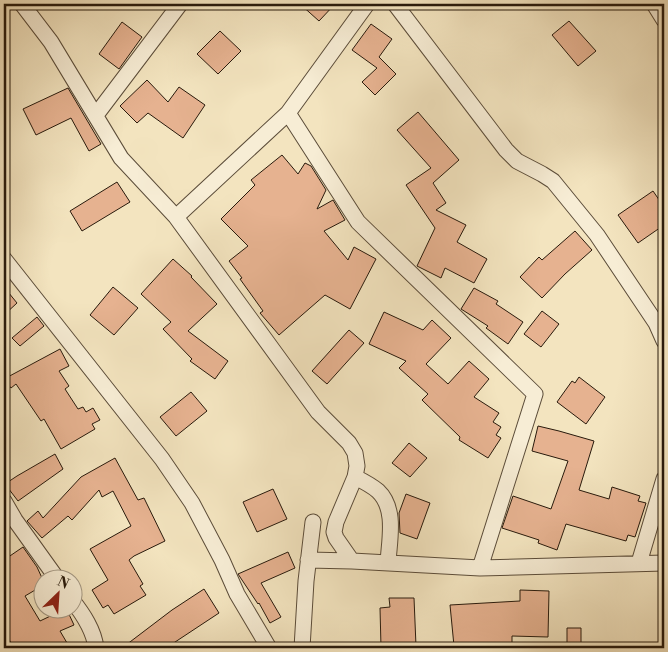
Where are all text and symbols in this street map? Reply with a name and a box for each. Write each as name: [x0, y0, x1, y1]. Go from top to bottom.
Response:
north arrow: [32, 570, 82, 620]
text: N: [54, 573, 72, 594]

